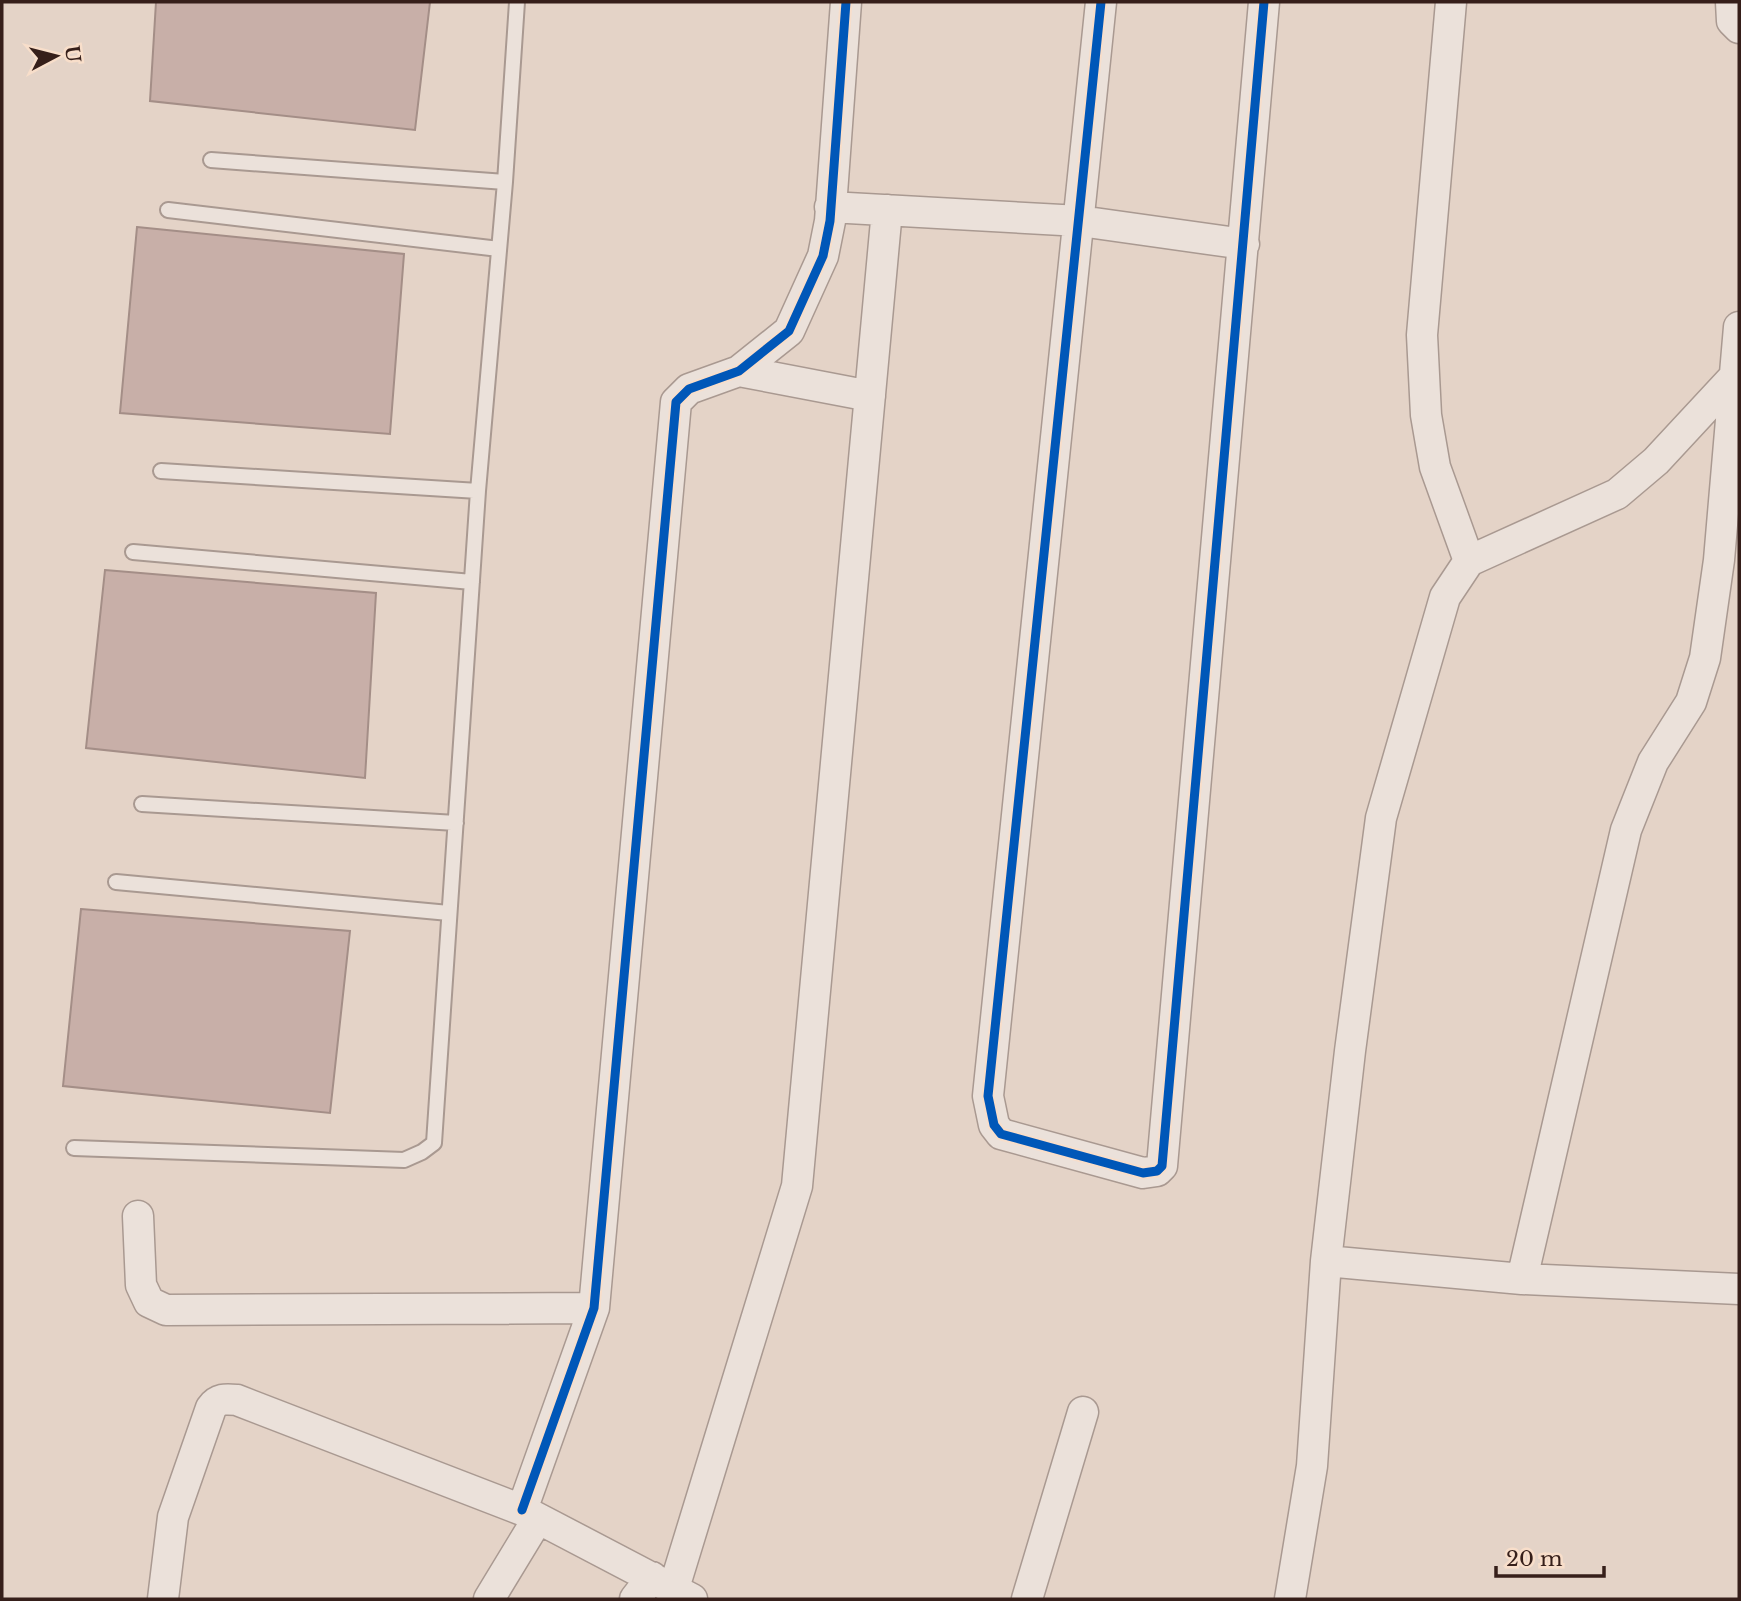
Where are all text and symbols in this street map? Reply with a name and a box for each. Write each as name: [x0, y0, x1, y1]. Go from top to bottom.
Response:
north arrow: [21, 21, 91, 91]
text: U: [60, 44, 85, 64]
scale bar: [1496, 1534, 1604, 1578]
text: 20 m: [1506, 1546, 1563, 1572]

